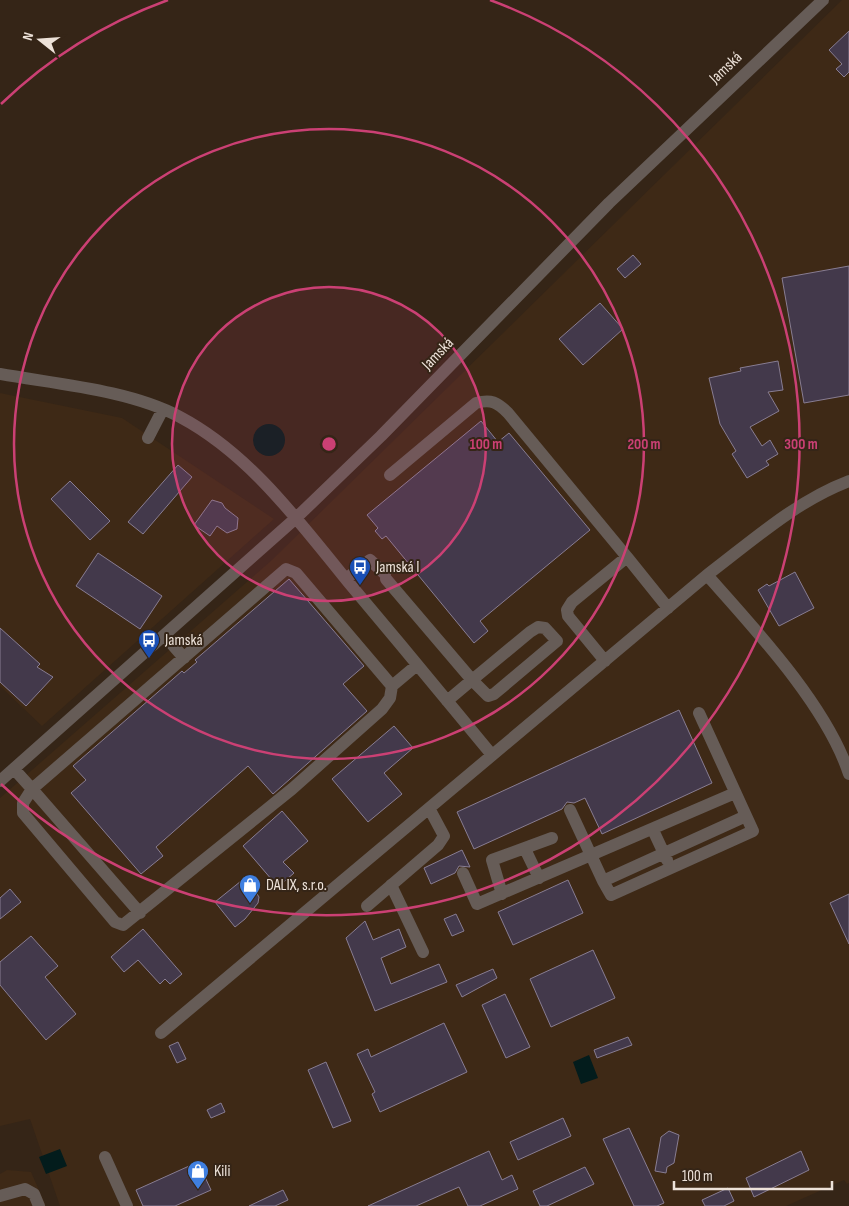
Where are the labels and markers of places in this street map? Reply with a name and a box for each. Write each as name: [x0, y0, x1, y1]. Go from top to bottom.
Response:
centre of rings: [320, 435, 338, 453]
bus stop icon: Jamská I: [348, 555, 372, 586]
place label: Jamská I: [375, 558, 420, 577]
bus stop icon: Jamská: [137, 628, 161, 659]
place label: Jamská: [164, 631, 203, 650]
shop icon: DALIX, s.r.o.: [238, 873, 262, 904]
place label: DALIX, s.r.o.: [266, 876, 327, 895]
shop icon: Kili: [186, 1159, 210, 1190]
place label: Kili: [214, 1162, 231, 1181]

